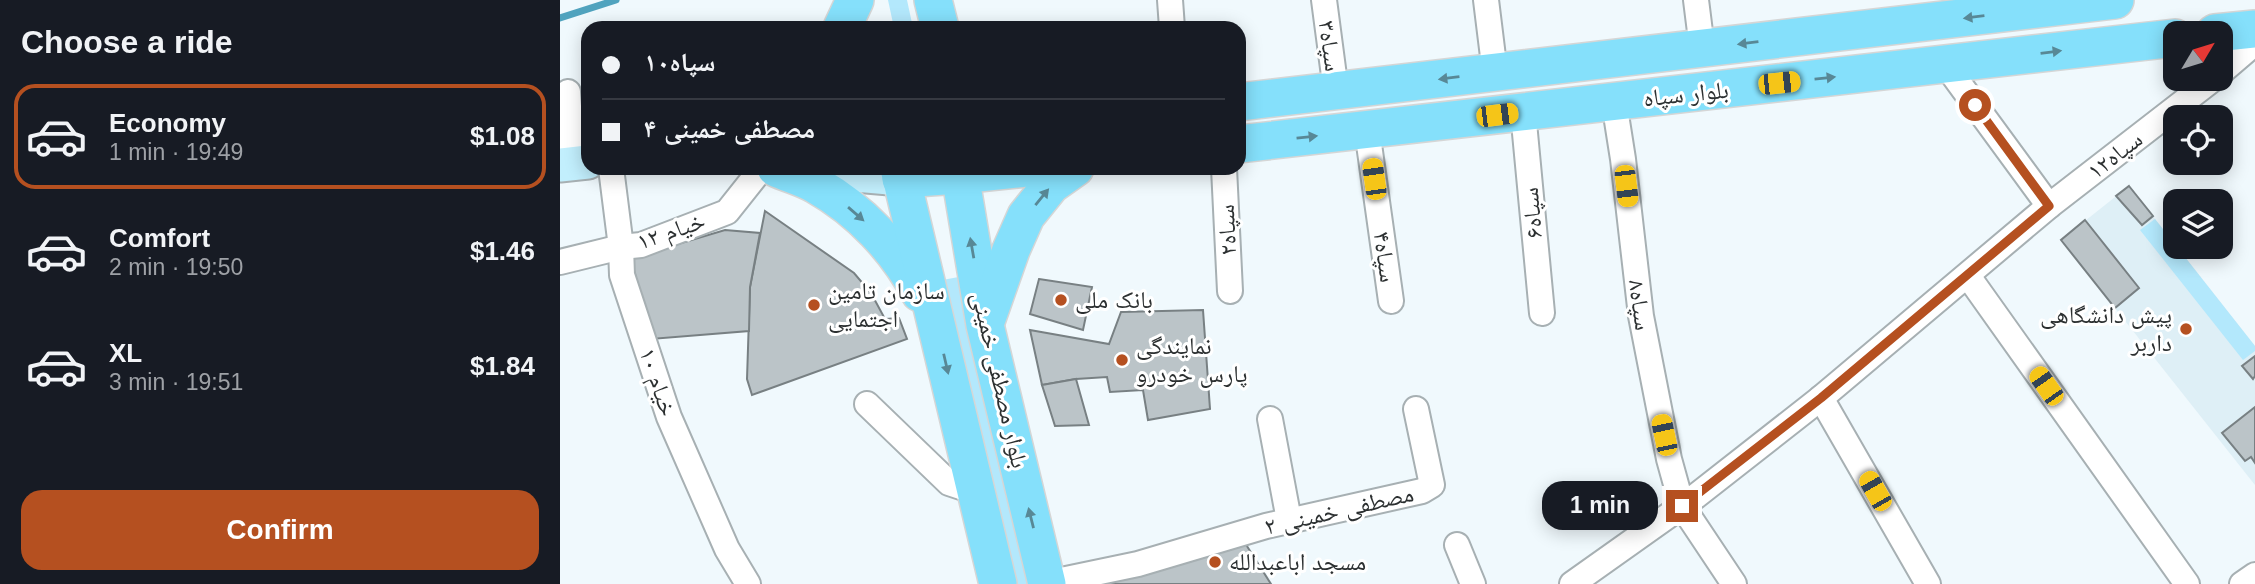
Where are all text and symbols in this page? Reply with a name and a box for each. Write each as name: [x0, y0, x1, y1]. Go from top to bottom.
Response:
one-way arrow: [1963, 11, 1985, 22]
street label: سپاه۳: [1312, 19, 1347, 73]
north arrow: [2163, 21, 2233, 91]
map controls: [2163, 21, 2233, 259]
text: Choose a ride: [21, 24, 233, 60]
one-way arrow: [1737, 38, 1759, 49]
one-way arrow: [2040, 46, 2062, 57]
text: سپاه۱۰: [644, 47, 716, 77]
car: [1758, 70, 1801, 96]
one-way arrow: [1438, 72, 1460, 83]
one-way arrow: [1814, 72, 1836, 83]
street label: بلوار سپاه: [1642, 76, 1730, 113]
route start: [1959, 89, 1991, 121]
car: [1475, 102, 1520, 128]
icon: car: [25, 105, 88, 168]
button: locate: [2163, 105, 2233, 175]
text: Economy: [109, 108, 226, 138]
text: مصطفی خمینی ۴: [644, 114, 815, 144]
text: $1.08: [470, 121, 535, 151]
street label: سپاه۱۲: [2082, 125, 2148, 185]
one-way arrow: [1296, 131, 1318, 142]
text: 1 min · 19:49: [109, 139, 243, 165]
car: [1361, 157, 1388, 201]
car: [1614, 164, 1639, 208]
street label: سپاه۶: [1516, 186, 1548, 240]
one-way arrow: [1034, 188, 1049, 206]
button: layers: [2163, 189, 2233, 259]
street label: سپاه۲: [1212, 204, 1243, 256]
street label: خیام ۱۲: [633, 206, 709, 258]
one-way arrow: [847, 206, 865, 222]
icon: car: [25, 220, 88, 283]
text: Comfort: [109, 223, 210, 253]
street label: سپاه۴: [1367, 230, 1402, 284]
text: $1.46: [470, 236, 535, 266]
one-way arrow: [966, 237, 977, 259]
text: 2 min · 19:50: [109, 254, 243, 280]
place label: سازمان تامین اجتمایی: [828, 277, 945, 333]
street label: سپاه۸: [1622, 278, 1657, 332]
place label: بانک ملی: [1075, 286, 1153, 314]
street label: بلوار مصطفی خمینی: [966, 289, 1034, 471]
marker: بانک ملی: [1053, 292, 1069, 308]
marker: سازمان تامین اجتمایی: [806, 297, 822, 313]
place label: پیش دانشگاهی داربر: [2040, 301, 2172, 357]
marker: پیش دانشگاهی داربر: [2178, 321, 2194, 337]
place label: نمایندگی پارس خودرو: [1136, 332, 1247, 388]
icon: car: [25, 335, 88, 398]
text: XL: [109, 338, 142, 368]
street label: خیام ۱۰: [631, 344, 683, 420]
text: $1.84: [470, 351, 535, 381]
marker: نمایندگی پارس خودرو: [1114, 352, 1130, 368]
one-way arrow: [941, 353, 952, 375]
car: [2026, 363, 2067, 409]
text: 3 min · 19:51: [109, 369, 243, 395]
car: [1650, 412, 1679, 458]
car: [1856, 468, 1895, 514]
street label: مصطفی خمینی ۲: [1262, 479, 1416, 541]
callout: 1 min: [1542, 482, 1658, 530]
button: Confirm: [21, 490, 539, 570]
route end: [1666, 490, 1698, 522]
text: 1 min: [1570, 492, 1630, 518]
one-way arrow: [1026, 507, 1037, 529]
place label: مسجد اباعبدالله: [1229, 548, 1366, 576]
marker: مسجد اباعبدالله: [1207, 554, 1223, 570]

